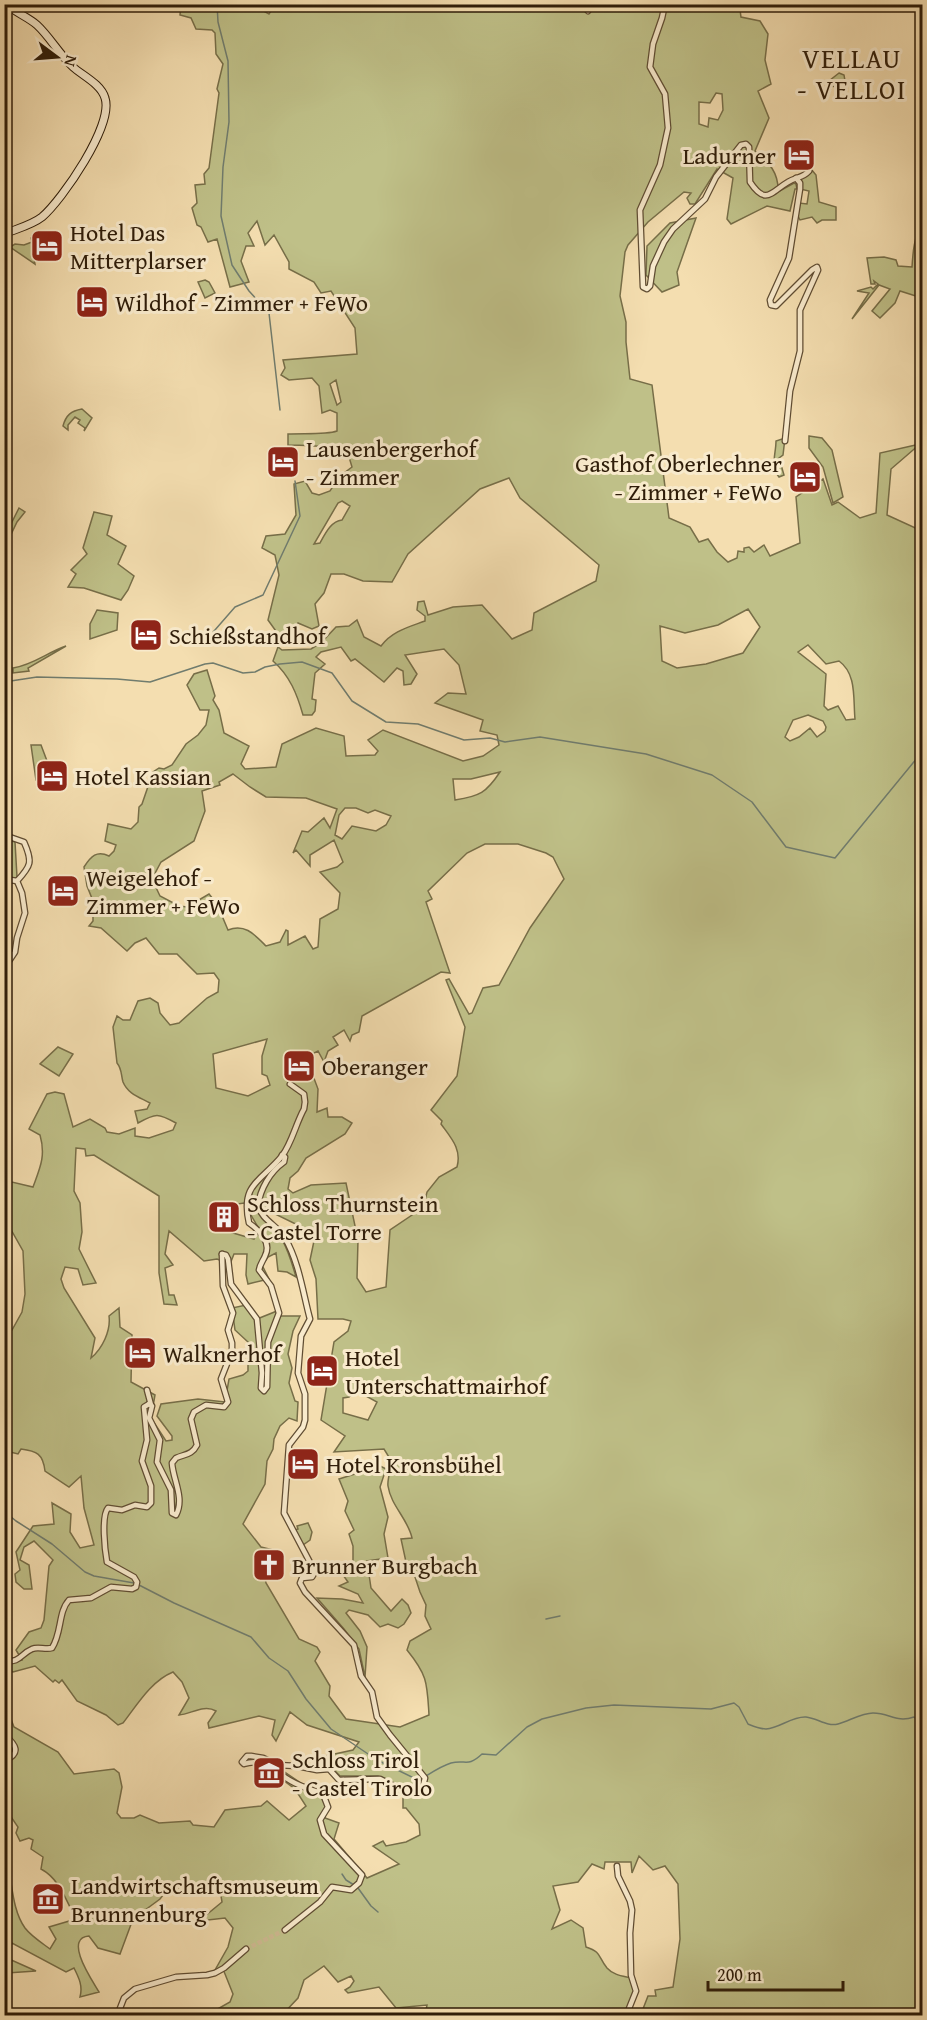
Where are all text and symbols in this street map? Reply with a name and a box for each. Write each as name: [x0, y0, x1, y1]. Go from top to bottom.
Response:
north arrow: [27, 27, 87, 87]
district label: VELLAU - VELLOI: [797, 38, 907, 109]
text: N: [58, 53, 84, 70]
hotel icon: Ladurner: [781, 137, 817, 173]
place label: Ladurner: [683, 138, 776, 173]
place label: Hotel Das Mitterplarser: [70, 215, 206, 278]
hotel icon: Hotel Das Mitterplarser: [29, 228, 65, 264]
hotel icon: Wildhof - Zimmer + FeWo: [74, 284, 110, 320]
place label: Wildhof - Zimmer + FeWo: [115, 285, 368, 320]
place label: Lausenbergerhof - Zimmer: [306, 431, 479, 494]
hotel icon: Lausenbergerhof - Zimmer: [265, 444, 301, 480]
place label: Gasthof Oberlechner - Zimmer + FeWo: [575, 446, 782, 509]
hotel icon: Gasthof Oberlechner - Zimmer + FeWo: [787, 459, 823, 495]
hotel icon: Schießstandhof: [128, 617, 164, 653]
place label: Schießstandhof: [169, 618, 328, 653]
hotel icon: Hotel Kassian: [34, 758, 70, 794]
place label: Hotel Kassian: [75, 759, 212, 794]
place label: Weigelehof - Zimmer + FeWo: [86, 860, 240, 923]
hotel icon: Weigelehof - Zimmer + FeWo: [45, 873, 81, 909]
hotel icon: Oberanger: [281, 1048, 317, 1084]
place label: Oberanger: [322, 1049, 428, 1084]
place label: Schloss Thurnstein - Castel Torre: [247, 1186, 439, 1249]
building icon: Schloss Thurnstein - Castel Torre: [206, 1199, 242, 1235]
hotel icon: Walknerhof: [122, 1335, 158, 1371]
place label: Walknerhof: [163, 1336, 283, 1371]
place label: Hotel Unterschattmairhof: [345, 1340, 549, 1403]
hotel icon: Hotel Unterschattmairhof: [304, 1353, 340, 1389]
hotel icon: Hotel Kronsbühel: [285, 1446, 321, 1482]
place label: Hotel Kronsbühel: [326, 1447, 502, 1482]
church icon: Brunner Burgbach: [251, 1547, 287, 1583]
place label: Brunner Burgbach: [292, 1548, 478, 1583]
place label: Schloss Tirol - Castel Tirolo: [292, 1742, 432, 1805]
museum icon: Schloss Tirol - Castel Tirolo: [251, 1755, 287, 1791]
place label: Landwirtschaftsmuseum Brunnenburg: [71, 1868, 319, 1931]
museum icon: Landwirtschaftsmuseum Brunnenburg: [30, 1881, 66, 1917]
scale bar: [708, 1954, 843, 1992]
text: 200 m: [717, 1961, 762, 1988]

